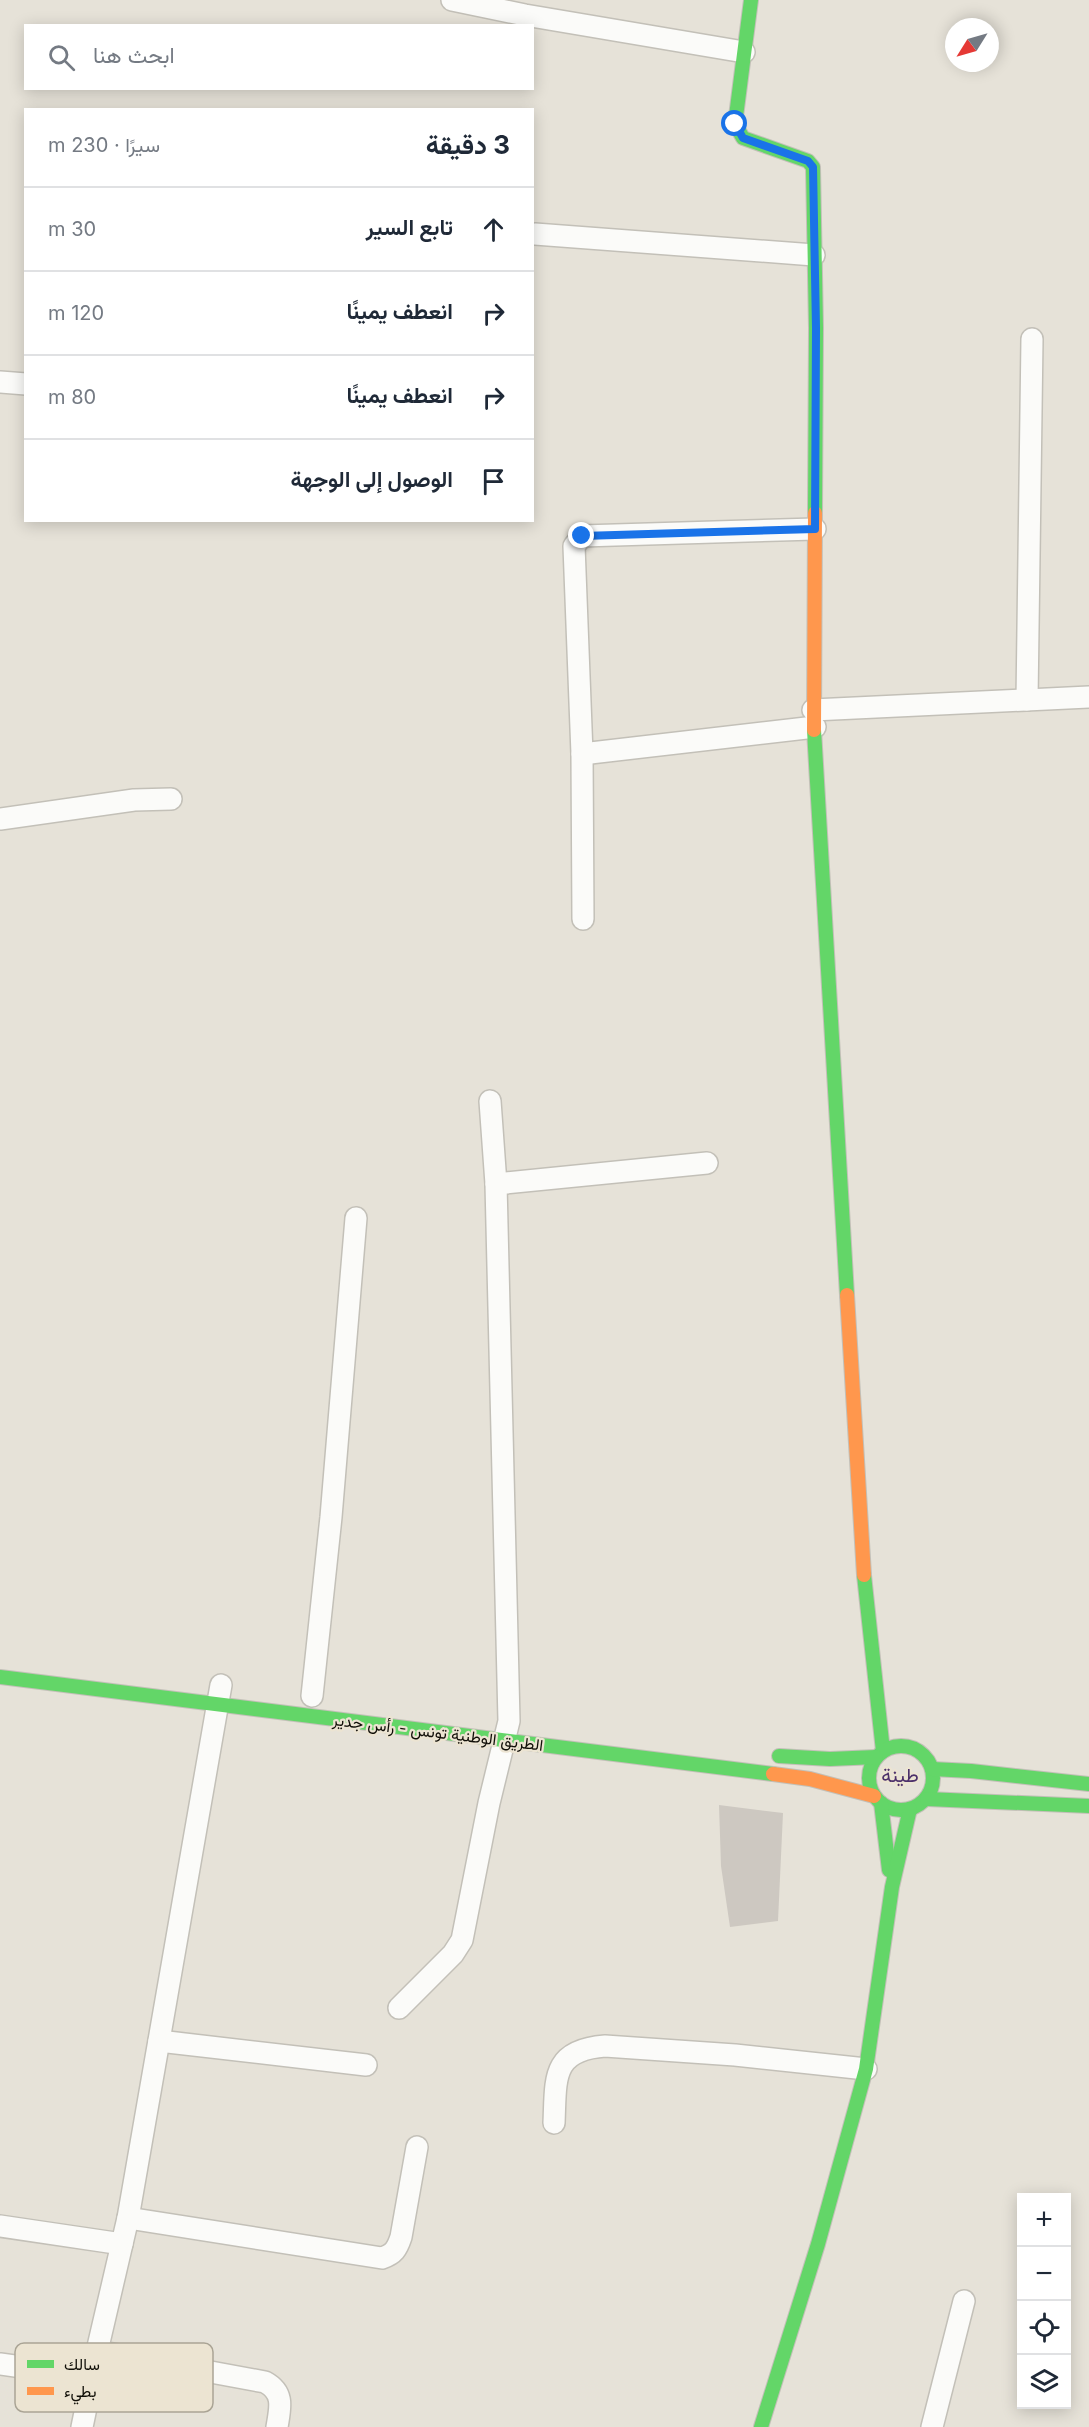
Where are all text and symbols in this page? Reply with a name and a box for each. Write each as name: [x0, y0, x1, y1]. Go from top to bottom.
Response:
north arrow: [945, 18, 999, 72]
search box: [24, 24, 534, 90]
icon: search: [45, 41, 78, 74]
text: ابحث هنا: [93, 42, 175, 68]
route start: [721, 110, 747, 136]
text: 3 دقيقة: [426, 129, 510, 160]
text: سيرًا · 230 m: [48, 133, 160, 157]
icon: ahead: [477, 213, 510, 246]
text: تابع السير: [366, 214, 453, 240]
text: 30 m: [48, 217, 96, 241]
icon: right: [477, 297, 510, 330]
text: انعطف يمينًا: [346, 298, 453, 324]
text: 120 m: [48, 301, 104, 325]
icon: right: [477, 381, 510, 414]
text: انعطف يمينًا: [346, 382, 453, 408]
text: 80 m: [48, 385, 96, 409]
icon: arrive: [477, 465, 510, 498]
text: الوصول إلى الوجهة: [290, 466, 453, 492]
route end: [568, 522, 594, 548]
street label: الطريق الوطنية تونس - رأس جدير: [330, 1709, 544, 1756]
district label: طينة: [881, 1763, 919, 1787]
map controls: [1017, 2193, 1071, 2409]
button: +: [1017, 2193, 1071, 2247]
button: −: [1017, 2247, 1071, 2301]
button: locate: [1017, 2301, 1071, 2355]
legend: [15, 2343, 213, 2412]
text: سالك: [64, 2354, 100, 2374]
button: layers: [1017, 2355, 1071, 2409]
text: بطيء: [64, 2381, 96, 2405]

